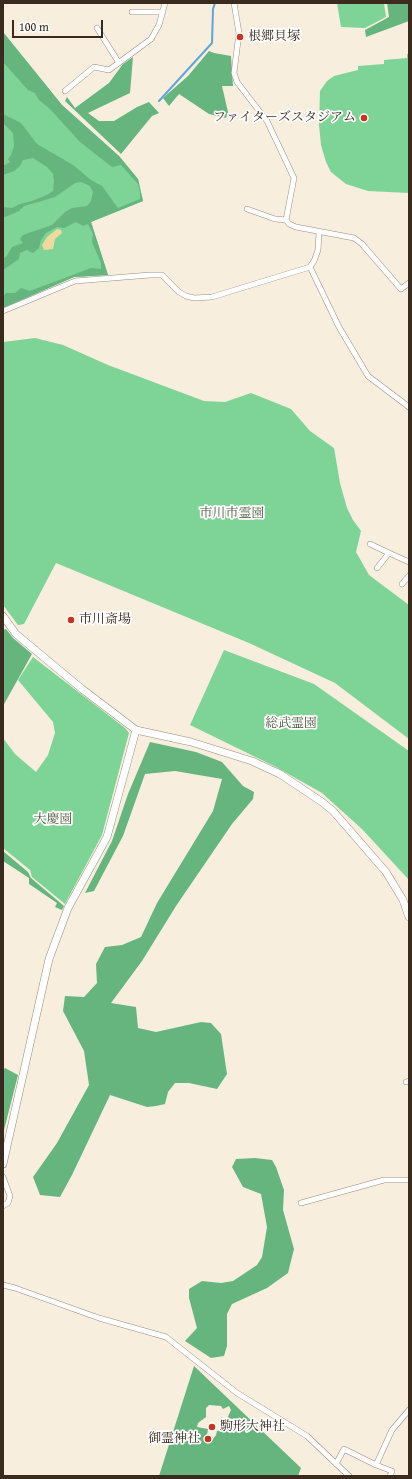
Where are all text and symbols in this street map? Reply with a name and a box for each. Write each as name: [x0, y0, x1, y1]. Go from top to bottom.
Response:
scale bar: [14, 12, 105, 38]
text: 100 m: [19, 18, 49, 35]
place label: 根郷貝塚: [248, 29, 300, 45]
marker: 根郷貝塚: [235, 32, 245, 42]
place label: ファイターズスタジアム: [213, 110, 356, 126]
marker: ファイターズスタジアム: [359, 113, 369, 123]
park label: 市川市霊園: [200, 506, 264, 522]
place label: 市川斎場: [79, 612, 131, 628]
marker: 市川斎場: [66, 615, 76, 625]
park label: 総武霊園: [265, 716, 317, 732]
park label: 大慶園: [34, 812, 72, 828]
place label: 駒形大神社: [220, 1419, 285, 1435]
marker: 駒形大神社: [207, 1422, 217, 1432]
place label: 御霊神社: [148, 1431, 200, 1447]
marker: 御霊神社: [203, 1434, 213, 1444]

